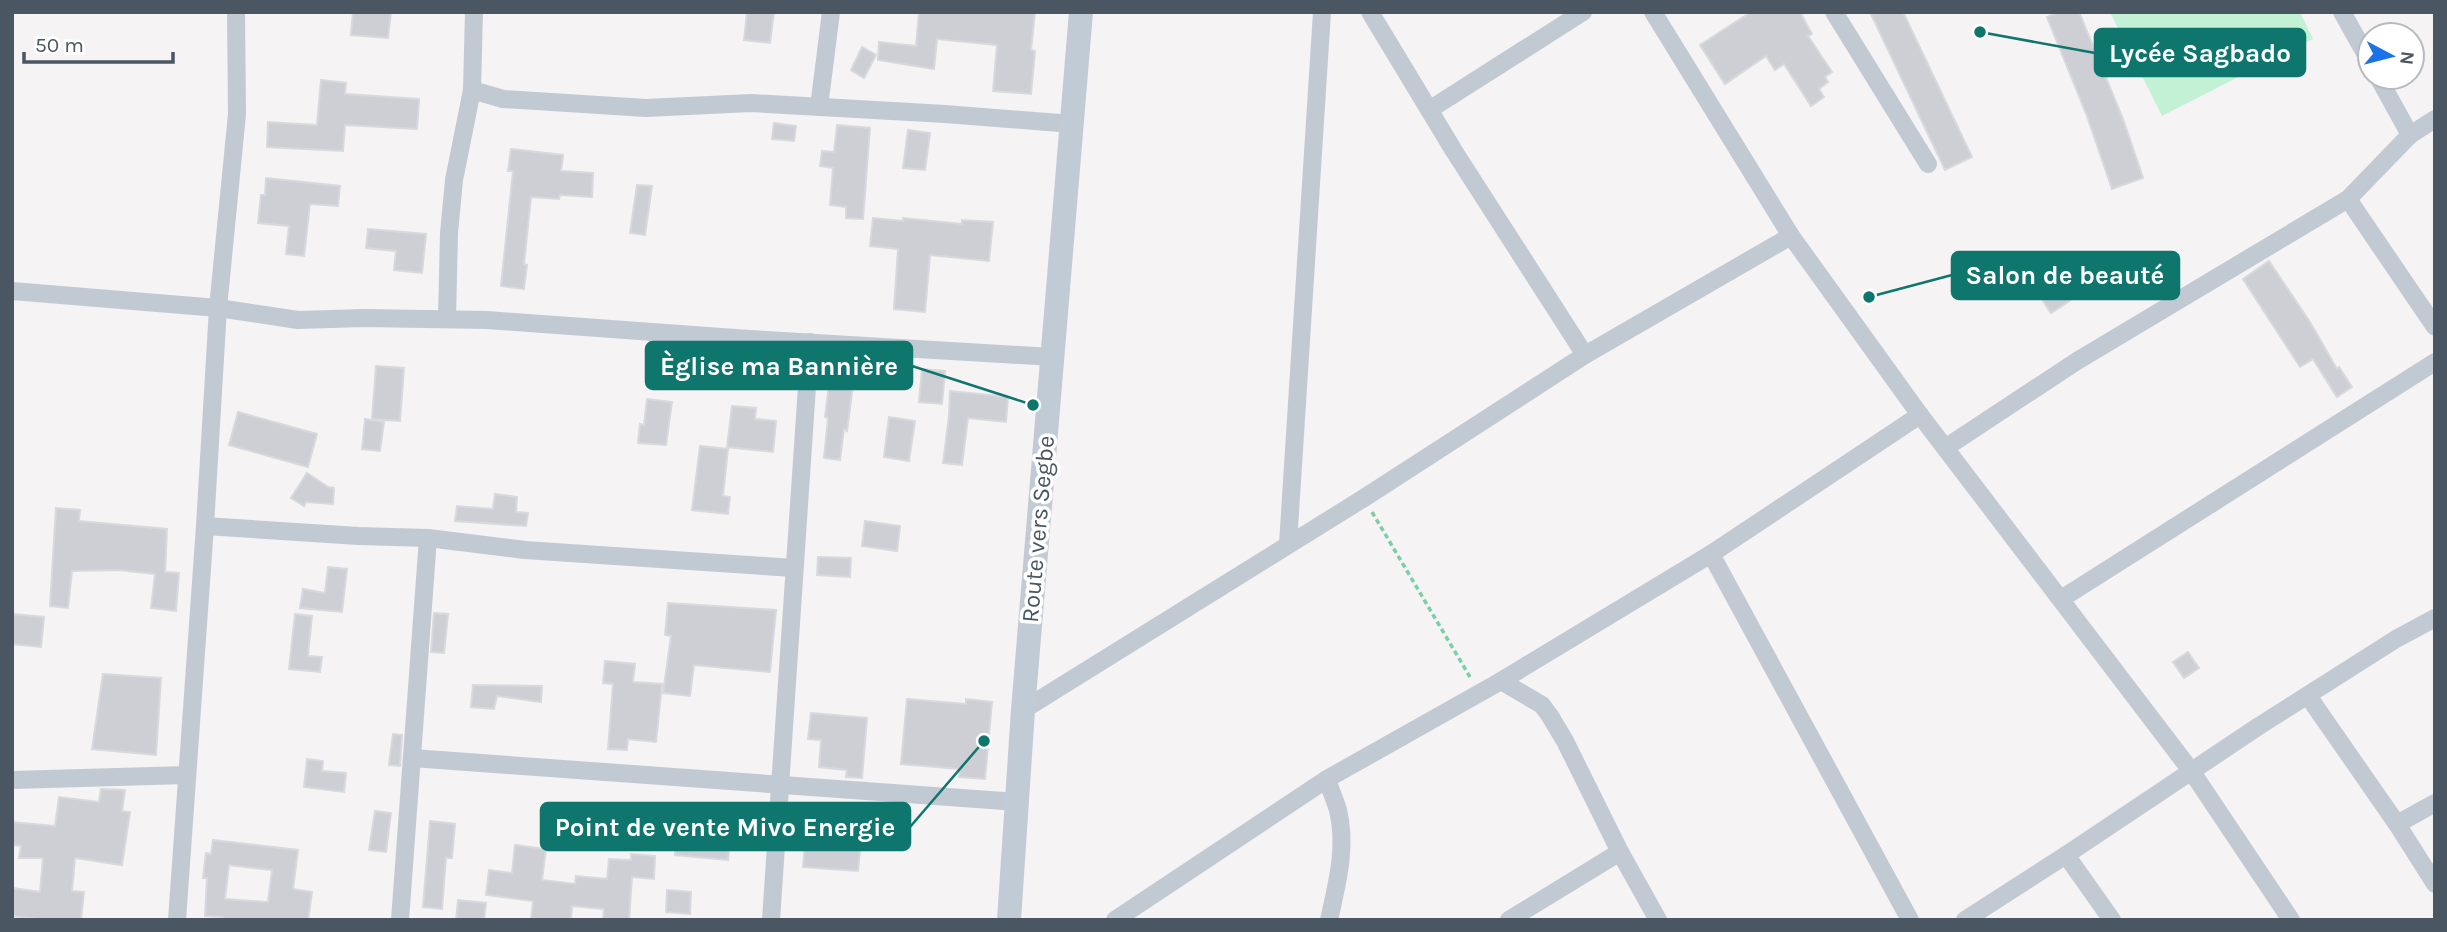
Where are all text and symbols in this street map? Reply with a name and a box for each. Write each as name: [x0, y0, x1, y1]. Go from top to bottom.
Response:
scale bar: [24, 21, 173, 65]
north arrow: [2356, 21, 2426, 91]
callout: Lycée Sagbado: [2095, 29, 2305, 76]
text: 50 m: [35, 33, 84, 57]
text: Lycée Sagbado: [2109, 38, 2291, 69]
text: N: [2395, 50, 2419, 66]
callout: Salon de beauté: [1952, 252, 2179, 299]
text: Salon de beauté: [1966, 260, 2164, 291]
callout: Èglise ma Bannière: [646, 342, 912, 389]
text: Èglise ma Bannière: [660, 350, 898, 382]
street label: Route vers Segbe: [1016, 434, 1060, 624]
callout: Point de vente Mivo Energie: [541, 803, 910, 850]
text: Point de vente Mivo Energie: [555, 812, 895, 843]

